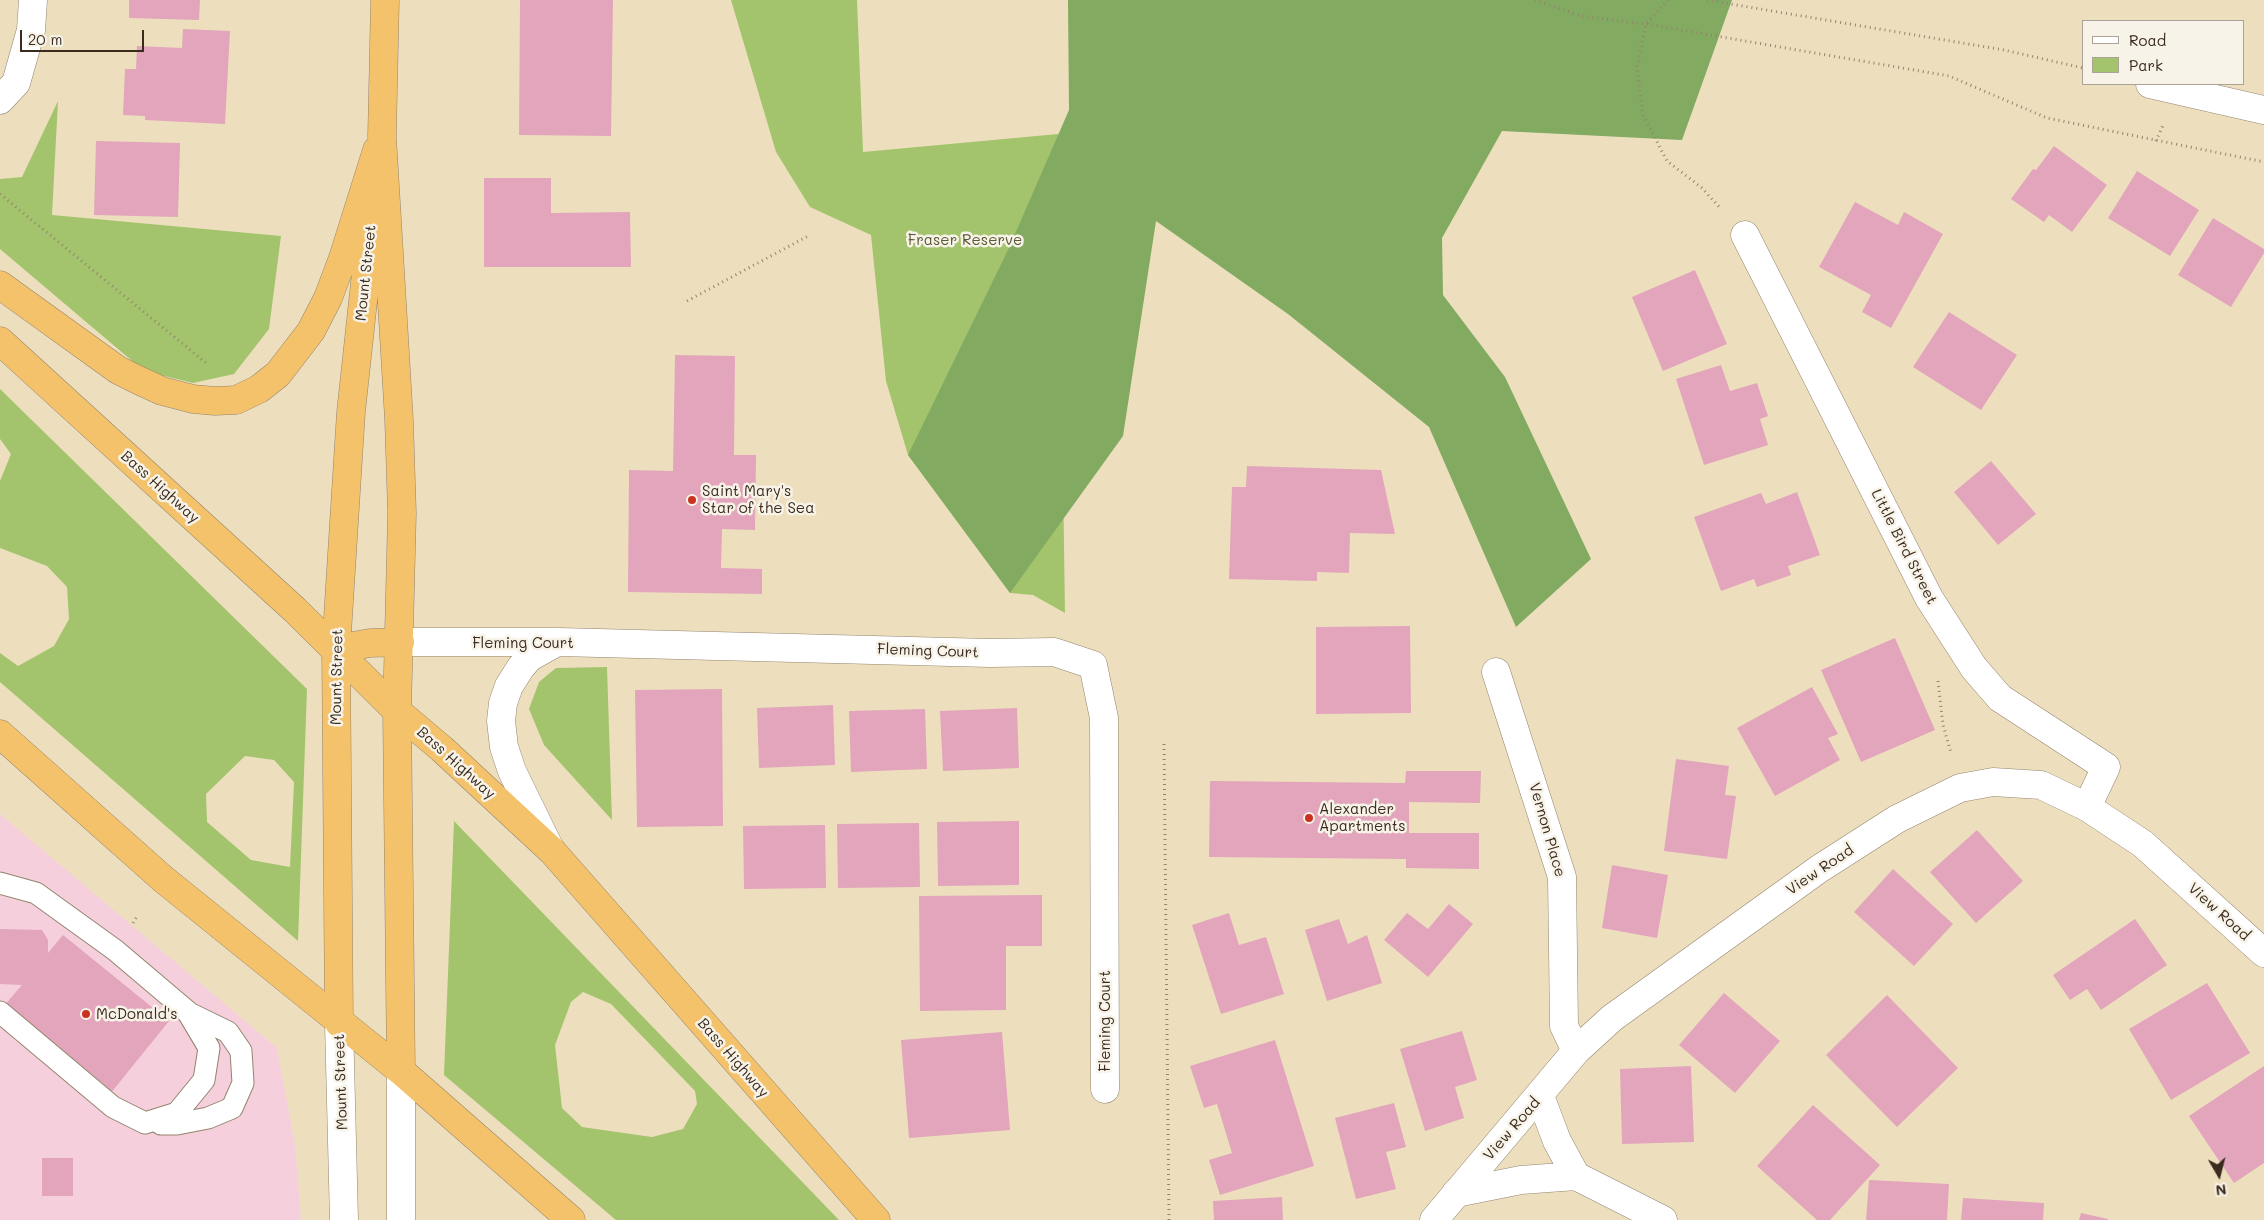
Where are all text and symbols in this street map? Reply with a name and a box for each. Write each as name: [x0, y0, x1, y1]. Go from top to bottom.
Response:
scale bar: [22, 20, 146, 52]
legend: [2082, 20, 2244, 85]
text: 20 m: [28, 29, 62, 49]
text: Road: [2129, 30, 2166, 50]
text: Park: [2129, 55, 2163, 75]
street label: Mount Street: [352, 224, 380, 322]
park label: Fraser Reserve: [908, 231, 1022, 249]
street label: Bass Highway: [117, 447, 203, 527]
place label: Saint Mary's Star of the Sea: [702, 482, 814, 517]
street label: Little Bird Street: [1867, 486, 1941, 608]
marker: Saint Mary's Star of the Sea: [686, 494, 698, 506]
street label: Mount Street: [327, 629, 347, 725]
street label: Fleming Court: [472, 634, 574, 652]
street label: Fleming Court: [877, 640, 979, 662]
street label: Bass Highway: [413, 723, 499, 803]
street label: Vernon Place: [1525, 781, 1569, 879]
place label: Alexander Apartments: [1319, 800, 1406, 835]
marker: Alexander Apartments: [1303, 812, 1315, 824]
street label: View Road: [1783, 841, 1857, 899]
street label: View Road: [2184, 879, 2254, 945]
street label: Fleming Court: [1096, 970, 1114, 1072]
place label: McDonald's: [96, 1005, 178, 1023]
marker: McDonald's: [80, 1008, 92, 1020]
street label: Bass Highway: [694, 1015, 772, 1101]
street label: Mount Street: [330, 1033, 352, 1131]
street label: View Road: [1480, 1094, 1544, 1164]
north arrow: [2194, 1150, 2244, 1200]
text: N: [2215, 1180, 2228, 1200]

